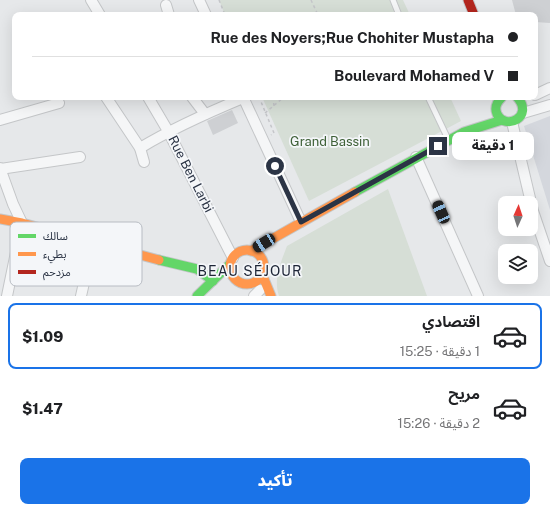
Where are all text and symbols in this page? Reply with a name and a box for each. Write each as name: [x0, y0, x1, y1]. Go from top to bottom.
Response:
text: Rue des Noyers;Rue Chohiter Mustapha: [211, 29, 494, 46]
text: Boulevard Mohamed V: [334, 67, 494, 84]
callout: 1 دقيقة: [452, 132, 534, 160]
street label: Rue Ben Larbi: [165, 133, 217, 215]
park label: Grand Bassin: [290, 134, 370, 149]
route end: [429, 137, 447, 155]
text: 1 دقيقة: [472, 138, 514, 153]
route start: [266, 157, 284, 175]
north arrow: [498, 196, 538, 236]
map controls: [498, 196, 538, 284]
car: [431, 199, 451, 225]
legend: [10, 222, 142, 286]
text: سالك: [43, 230, 68, 242]
car: [251, 232, 277, 254]
button: layers: [498, 244, 538, 284]
text: بطيء: [43, 248, 66, 264]
district label: BEAU SÉJOUR: [198, 262, 302, 279]
text: مزدحم: [43, 266, 71, 281]
text: اقتصادي: [422, 313, 480, 330]
icon: car: [492, 318, 528, 354]
text: $1.09: [22, 328, 63, 345]
text: 1 دقيقة · 15:25: [400, 344, 480, 359]
text: مريح: [448, 385, 480, 402]
icon: car: [492, 390, 528, 426]
text: $1.47: [22, 400, 63, 417]
text: 2 دقيقة · 15:26: [398, 416, 480, 431]
button: تأكيد: [20, 458, 530, 504]

